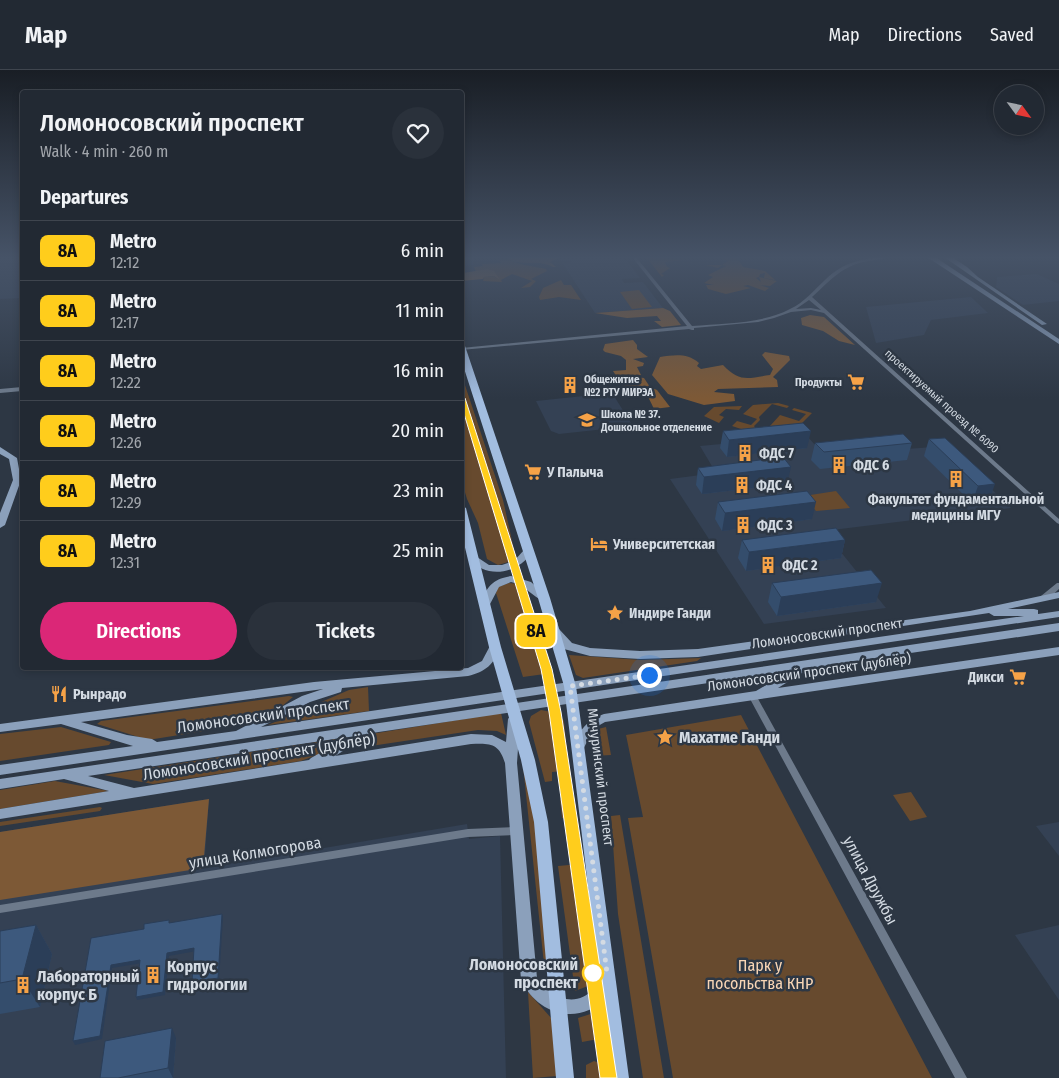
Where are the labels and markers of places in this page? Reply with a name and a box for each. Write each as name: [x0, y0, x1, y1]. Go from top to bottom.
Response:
supermarket icon: Продукты: [846, 372, 866, 392]
place label: Общежитие №2 РТУ МИРЭА: [584, 373, 654, 399]
building icon: Общежитие №2 РТУ МИРЭА: [560, 375, 580, 395]
place label: Продукты: [795, 376, 842, 389]
place label: Школа № 37. Дошкольное отделение: [600, 408, 712, 434]
school or university icon: Школа № 37. Дошкольное отделение: [577, 410, 597, 430]
building icon: ФДС 7: [735, 443, 755, 463]
place label: ФДС 7: [759, 445, 794, 462]
building icon: ФДС 6: [829, 455, 849, 475]
place label: ФДС 6: [853, 457, 889, 474]
supermarket icon: У Палыча: [523, 462, 543, 482]
place label: У Палыча: [546, 464, 604, 481]
building icon: Факультет фундаментальной медицины МГУ: [946, 469, 966, 489]
building icon: ФДС 4: [732, 475, 752, 495]
place label: ФДС 4: [756, 477, 792, 494]
place label: Факультет фундаментальной медицины МГУ: [868, 491, 1044, 524]
building icon: ФДС 3: [733, 515, 753, 535]
place label: ФДС 3: [757, 517, 793, 534]
hotel icon: Университетская: [589, 534, 609, 554]
place label: Университетская: [612, 536, 715, 553]
building icon: ФДС 2: [758, 555, 778, 575]
place label: ФДС 2: [782, 557, 818, 574]
place icon: Индире Ганди: [605, 603, 625, 623]
place label: Индире Ганди: [629, 605, 711, 622]
supermarket icon: Дикси: [1008, 667, 1028, 687]
place label: Дикси: [967, 669, 1004, 686]
restaurant icon: Рынрадо: [49, 684, 69, 704]
place label: Рынрадо: [73, 686, 127, 703]
place icon: Махатме Ганди: [655, 727, 675, 747]
place label: Махатме Ганди: [679, 728, 780, 747]
place label: Ломоносовский проспект: [469, 955, 578, 992]
place label: Корпус гидрологии: [167, 957, 247, 994]
marker: Ломоносовский проспект: [582, 962, 604, 984]
building icon: Корпус гидрологии: [143, 965, 163, 985]
place label: Лабораторный корпус Б: [37, 967, 139, 1004]
building icon: Лабораторный корпус Б: [13, 975, 33, 995]

